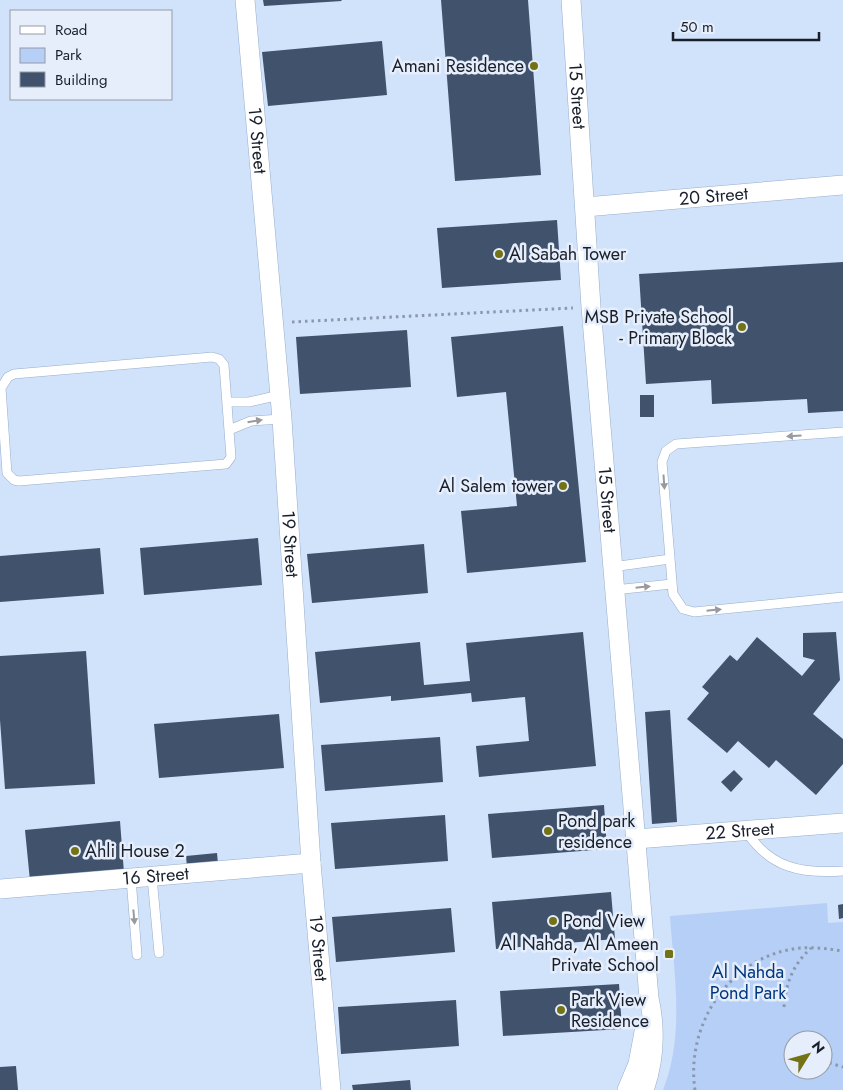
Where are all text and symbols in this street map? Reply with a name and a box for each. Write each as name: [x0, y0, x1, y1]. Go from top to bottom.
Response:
legend: [10, 10, 172, 100]
scale bar: [673, 10, 819, 42]
text: 50 m: [680, 16, 714, 38]
text: Road: [55, 19, 87, 41]
text: Park: [55, 44, 82, 66]
place label: Amani Residence: [392, 53, 524, 79]
marker: Amani Residence: [528, 60, 540, 72]
street label: 15 Street: [562, 62, 592, 131]
text: Building: [55, 69, 107, 91]
street label: 19 Street: [242, 106, 273, 176]
street label: 20 Street: [678, 180, 750, 212]
place label: Al Sabah Tower: [509, 241, 627, 267]
marker: Al Sabah Tower: [493, 248, 505, 260]
place label: MSB Private School - Primary Block: [584, 304, 732, 351]
marker: MSB Private School - Primary Block: [736, 321, 748, 333]
one-way arrow: [247, 417, 263, 425]
one-way arrow: [786, 432, 802, 440]
street label: 15 Street: [591, 465, 623, 535]
place label: Al Salem tower: [439, 473, 554, 499]
one-way arrow: [660, 474, 668, 490]
marker: Al Salem tower: [557, 480, 569, 492]
street label: 19 Street: [275, 510, 305, 579]
one-way arrow: [635, 583, 651, 591]
one-way arrow: [706, 606, 722, 614]
place label: Pond park residence: [558, 808, 635, 855]
street label: 22 Street: [704, 815, 776, 847]
marker: Pond park residence: [542, 825, 554, 837]
place label: Ahli House 2: [85, 838, 185, 864]
marker: Ahli House 2: [69, 845, 81, 857]
street label: 16 Street: [121, 860, 191, 892]
place label: Pond View: [563, 908, 646, 934]
one-way arrow: [130, 909, 138, 925]
street label: 19 Street: [303, 914, 334, 983]
marker: Pond View: [547, 915, 559, 927]
place label: Al Nahda, Al Ameen Private School: [500, 931, 659, 978]
marker: Al Nahda, Al Ameen Private School: [663, 948, 675, 960]
park label: Al Nahda Pond Park: [710, 959, 786, 1006]
place label: Park View Residence: [571, 987, 649, 1034]
marker: Park View Residence: [555, 1004, 567, 1016]
north arrow: [783, 1030, 833, 1080]
text: N: [807, 1037, 830, 1058]

